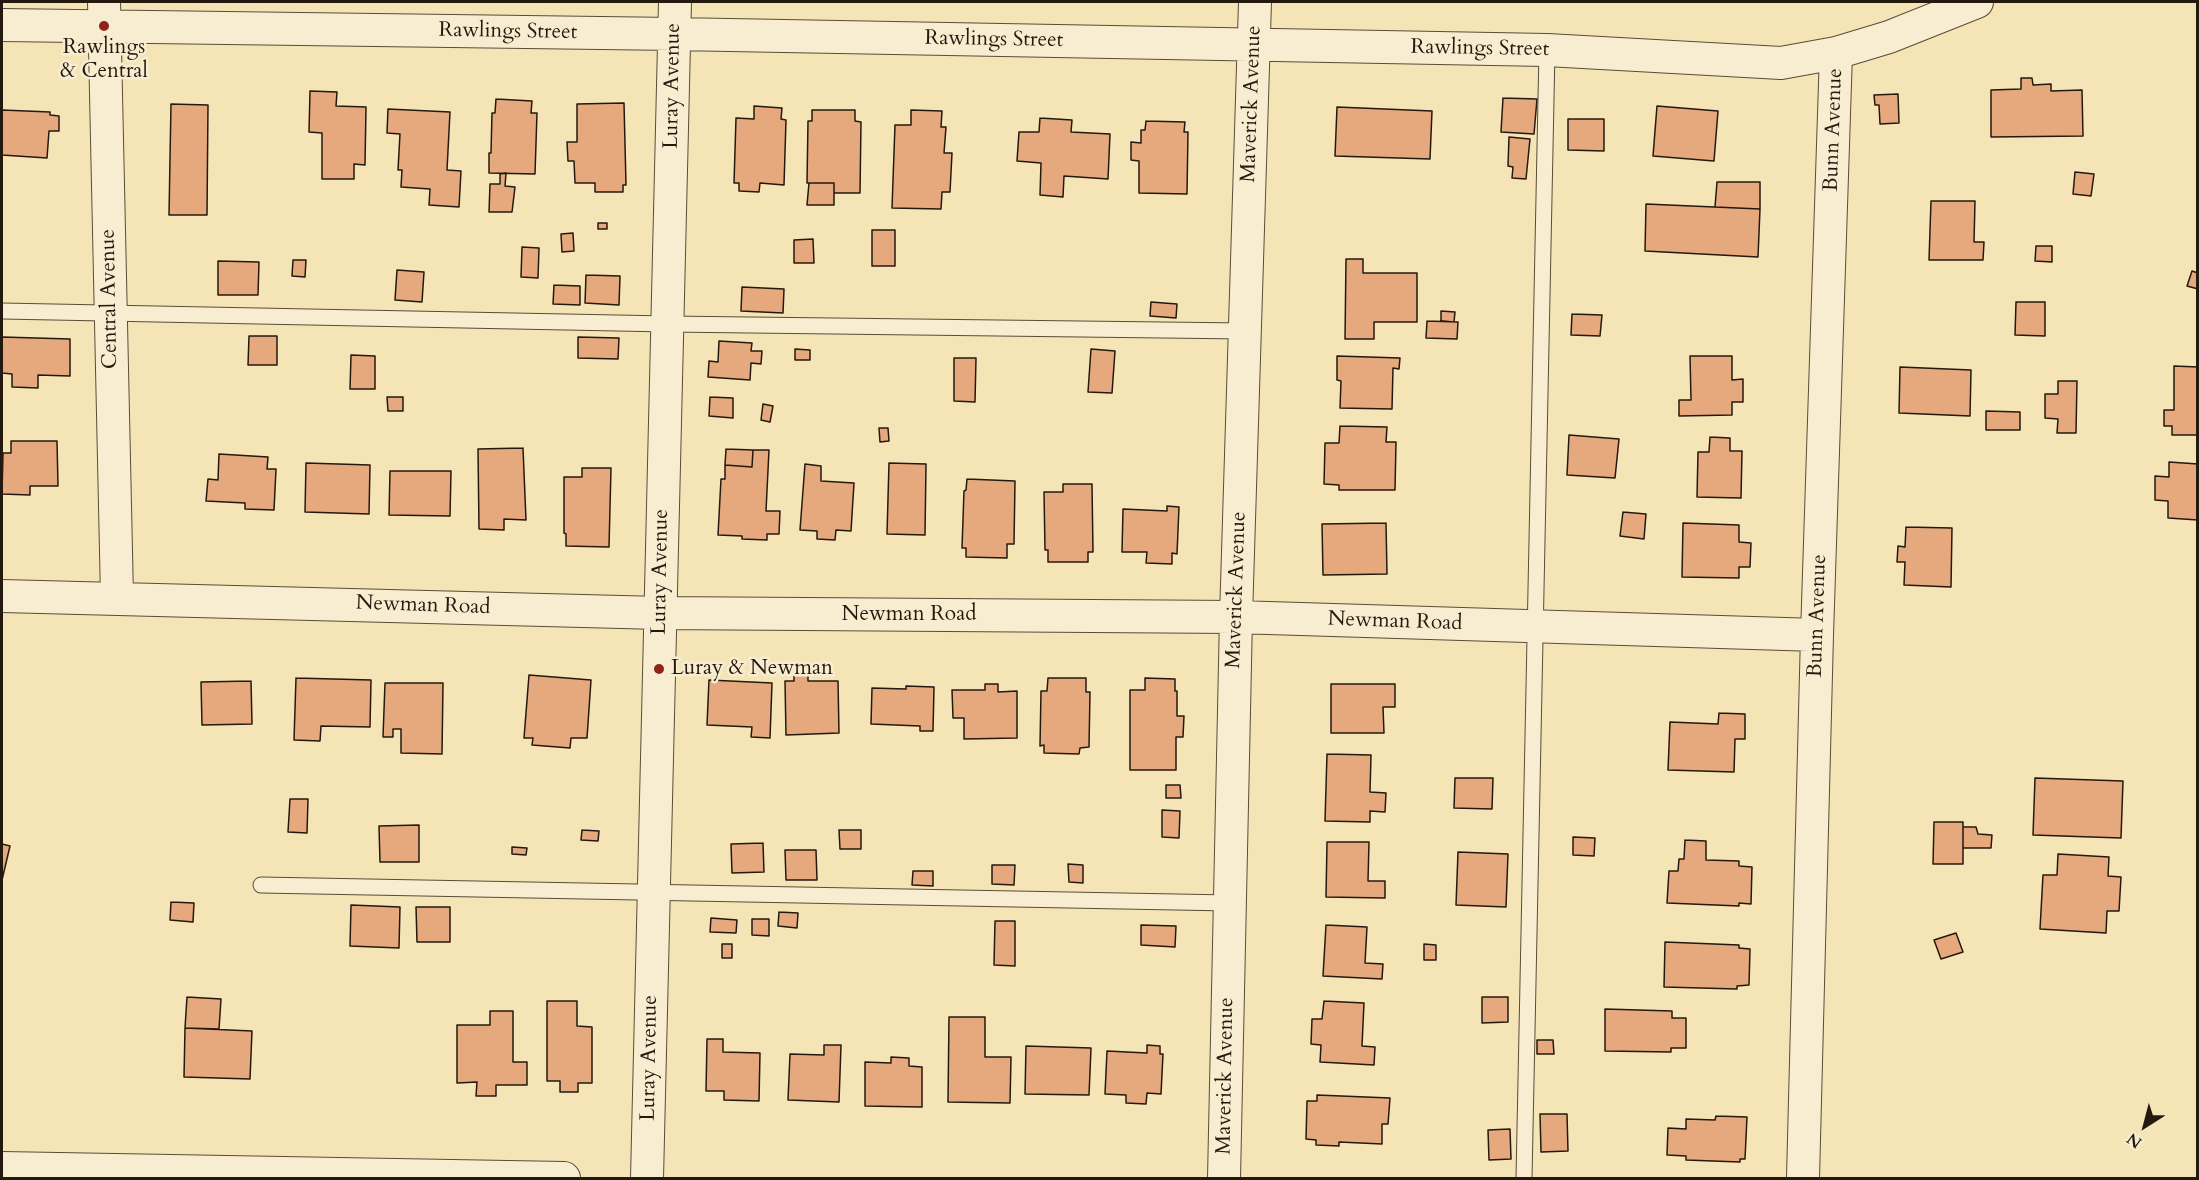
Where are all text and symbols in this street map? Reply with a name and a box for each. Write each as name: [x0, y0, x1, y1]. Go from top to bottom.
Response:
street label: Rawlings Street: [438, 18, 578, 46]
marker: Rawlings & Central: [97, 19, 111, 33]
street label: Luray Avenue: [659, 23, 687, 149]
street label: Maverick Avenue: [1237, 25, 1267, 183]
street label: Rawlings Street: [924, 26, 1064, 54]
place label: Rawlings & Central: [60, 35, 148, 85]
street label: Rawlings Street: [1410, 35, 1550, 63]
street label: Bunn Avenue: [1819, 68, 1849, 192]
street label: Central Avenue: [96, 229, 124, 369]
street label: Luray Avenue: [647, 509, 675, 635]
street label: Maverick Avenue: [1222, 511, 1252, 669]
street label: Bunn Avenue: [1803, 554, 1833, 678]
street label: Newman Road: [355, 591, 491, 621]
street label: Newman Road: [842, 602, 976, 628]
street label: Newman Road: [1327, 607, 1463, 637]
place label: Luray & Newman: [671, 656, 833, 682]
marker: Luray & Newman: [652, 662, 666, 676]
street label: Luray Avenue: [636, 995, 664, 1121]
street label: Maverick Avenue: [1212, 997, 1240, 1155]
north arrow: [2115, 1096, 2175, 1156]
text: N: [2122, 1128, 2147, 1154]

